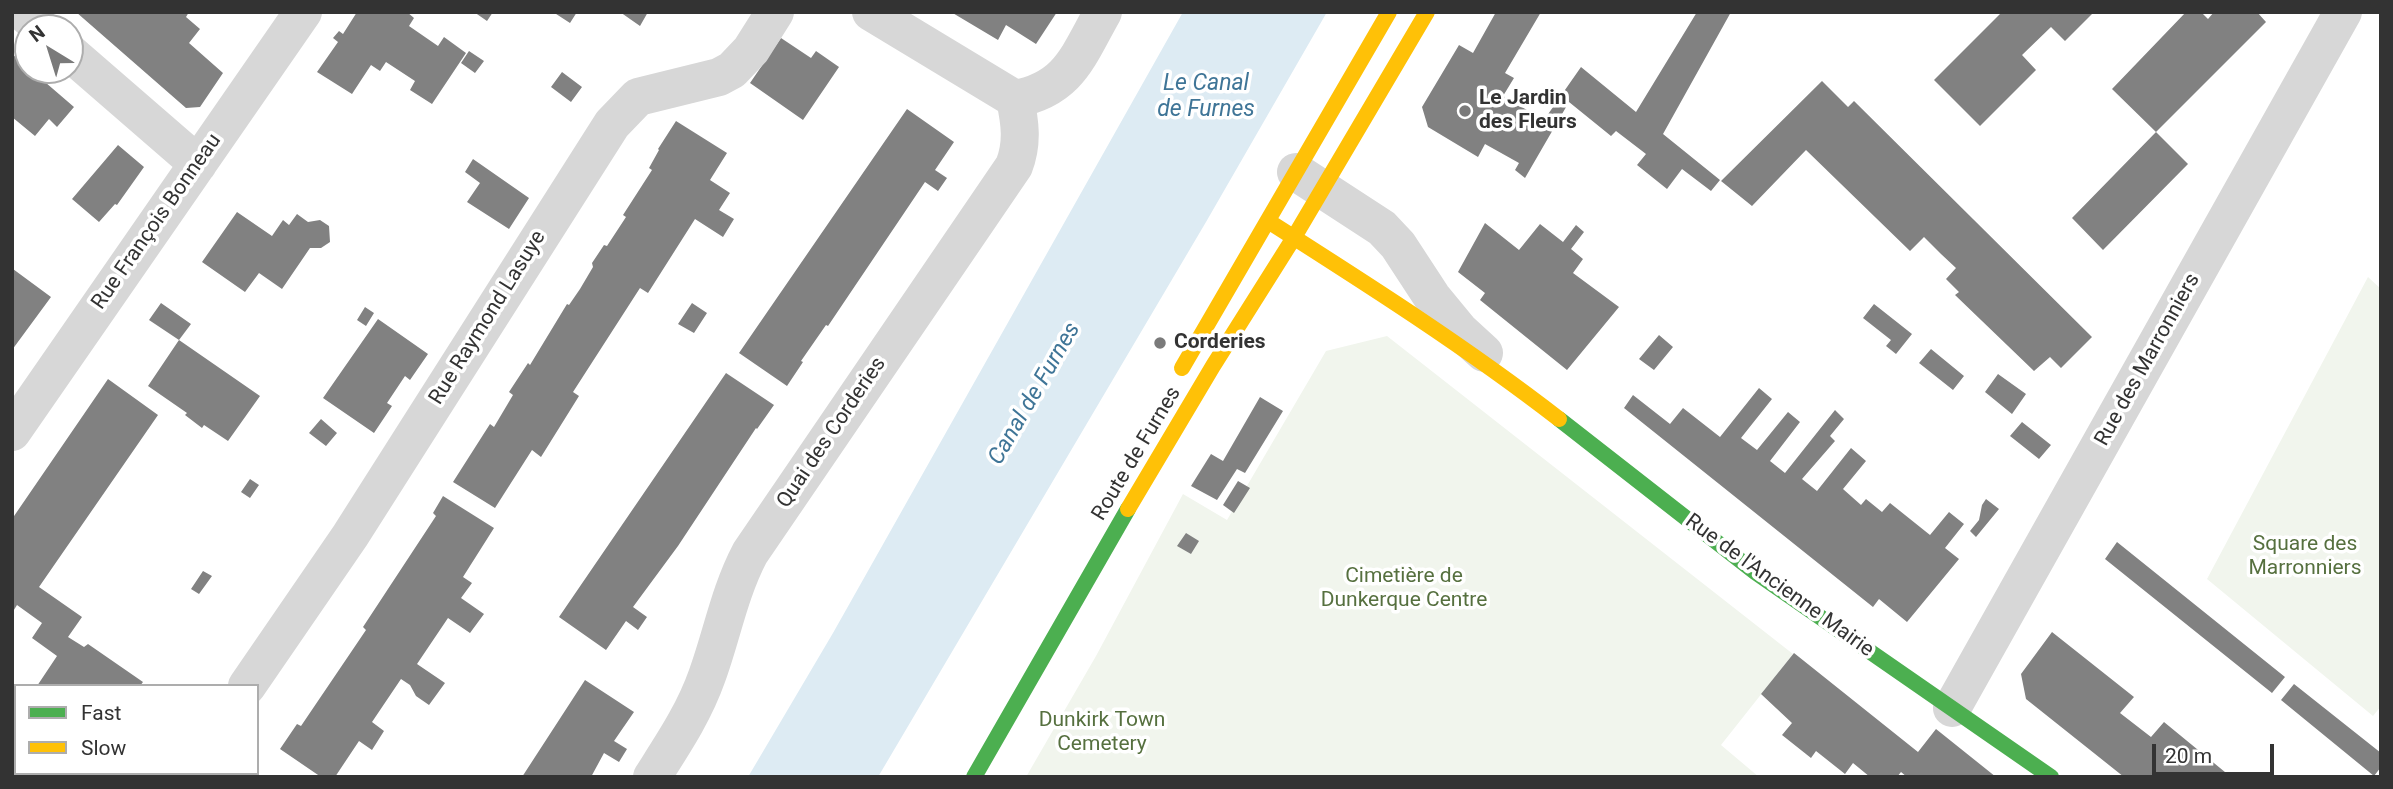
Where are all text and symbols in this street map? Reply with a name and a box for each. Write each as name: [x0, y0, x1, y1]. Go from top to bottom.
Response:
north arrow: [14, 14, 84, 84]
text: N: [25, 20, 49, 47]
water label: Le Canal de Furnes: [1157, 70, 1255, 124]
place label: Le Jardin des Fleurs: [1479, 86, 1577, 136]
marker: Le Jardin des Fleurs: [1457, 103, 1473, 119]
street label: Rue François Bonneau: [87, 129, 227, 315]
street label: Rue Raymond Lasuye: [424, 226, 552, 410]
street label: Rue des Marronniers: [2090, 269, 2206, 451]
water label: Canal de Furnes: [983, 318, 1087, 470]
place label: Corderies: [1174, 330, 1266, 356]
marker: Corderies: [1152, 335, 1168, 351]
street label: Quai des Corderies: [772, 353, 892, 513]
street label: Route de Furnes: [1087, 383, 1187, 525]
street label: Rue de l'Ancienne Mairie: [1680, 509, 1878, 663]
park label: Square des Marronniers: [2248, 532, 2362, 582]
park label: Cimetière de Dunkerque Centre: [1321, 564, 1487, 614]
legend: [14, 684, 259, 775]
text: Fast: [81, 701, 121, 725]
park label: Dunkirk Town Cemetery: [1039, 708, 1165, 758]
scale bar: [2155, 730, 2278, 774]
text: Slow: [81, 736, 126, 760]
text: 20 m: [2165, 744, 2212, 768]

